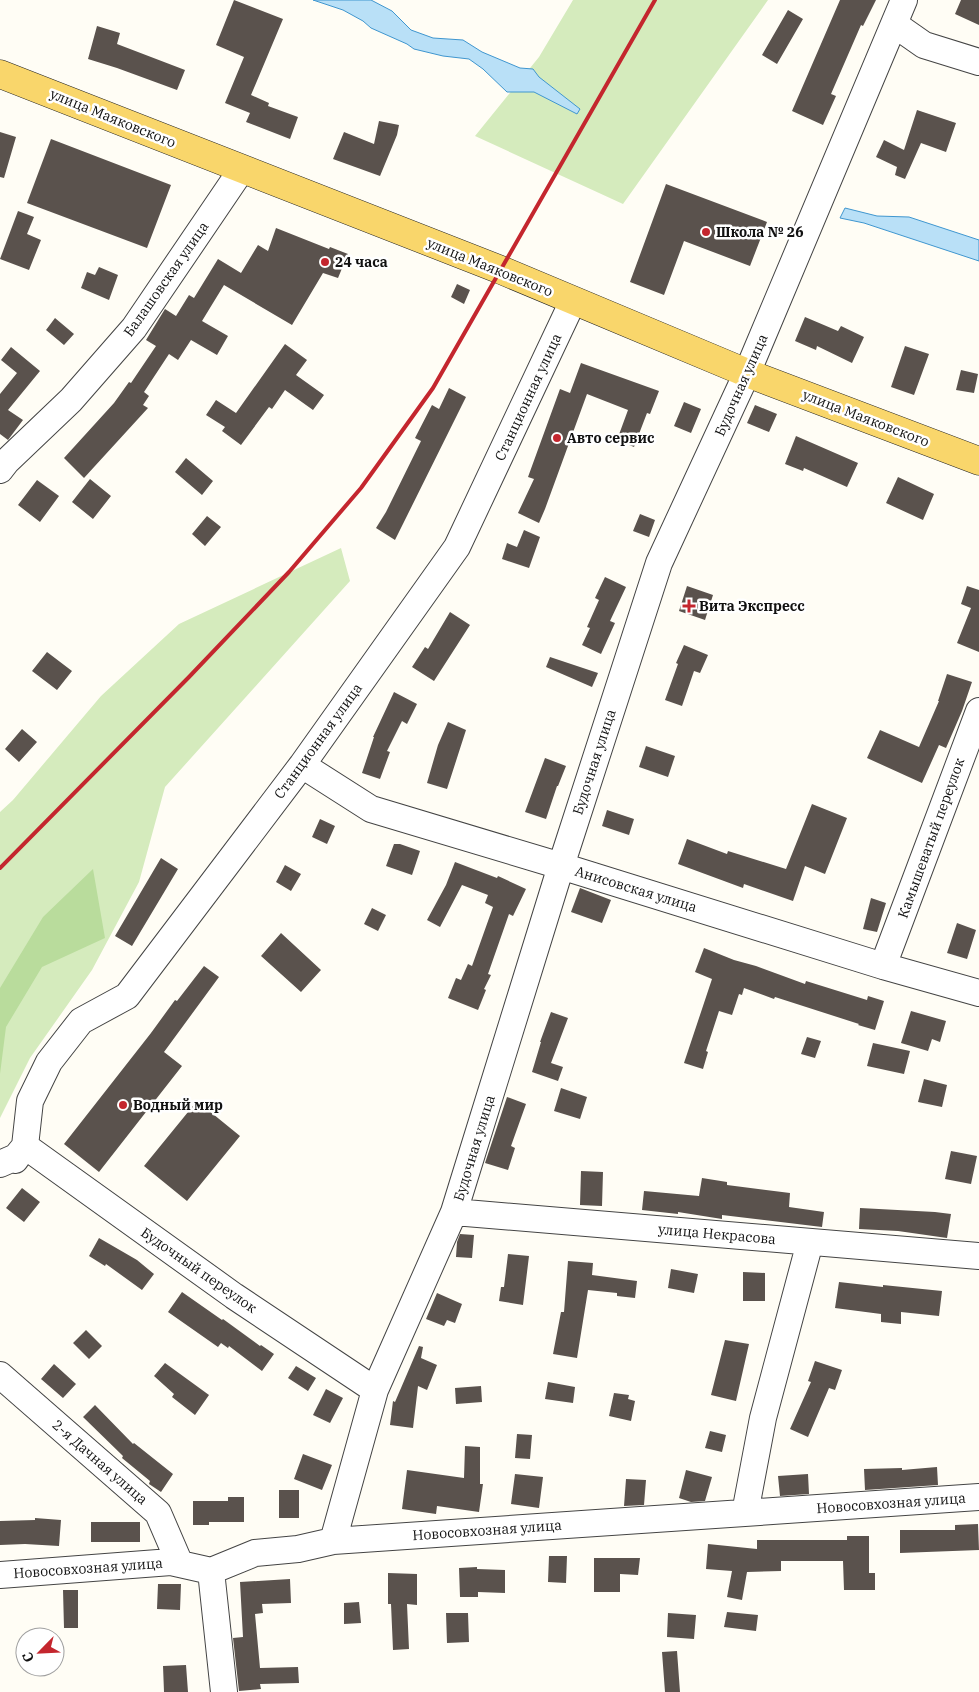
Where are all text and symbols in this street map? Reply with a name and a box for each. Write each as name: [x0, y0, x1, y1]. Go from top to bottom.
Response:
street label: улица Маяковского: [47, 85, 179, 152]
street label: Балашовская улица: [120, 218, 213, 340]
place label: Школа № 26: [716, 223, 804, 241]
marker: Школа № 26: [700, 226, 712, 238]
street label: улица Маяковского: [424, 234, 556, 301]
place label: 24 часа: [335, 253, 388, 271]
marker: 24 часа: [319, 256, 331, 268]
street label: Станционная улица: [491, 330, 566, 464]
street label: Будочная улица: [710, 331, 772, 439]
street label: улица Маяковского: [800, 386, 932, 451]
place label: Авто сервис: [567, 429, 655, 447]
marker: Авто сервис: [551, 432, 563, 444]
place label: Вита Экспресс: [699, 597, 805, 615]
marker: Вита Экспресс: [683, 600, 695, 612]
street label: Станционная улица: [270, 679, 366, 802]
street label: Будочная улица: [568, 707, 620, 817]
street label: Камышеватый переулок: [894, 755, 968, 921]
street label: Анисовская улица: [573, 862, 700, 916]
street label: Будочная улица: [449, 1092, 499, 1203]
place label: Водный мир: [133, 1096, 223, 1114]
marker: Водный мир: [117, 1099, 129, 1111]
street label: улица Некрасова: [657, 1220, 777, 1248]
street label: Будочный переулок: [137, 1223, 261, 1317]
street label: 2-я Дачная улица: [49, 1416, 152, 1509]
street label: Новосовхозная улица: [816, 1489, 967, 1517]
street label: Новосовхозная улица: [412, 1516, 563, 1544]
street label: Новосовхозная улица: [13, 1554, 164, 1582]
north arrow: [15, 1627, 65, 1677]
text: С: [18, 1649, 38, 1665]

